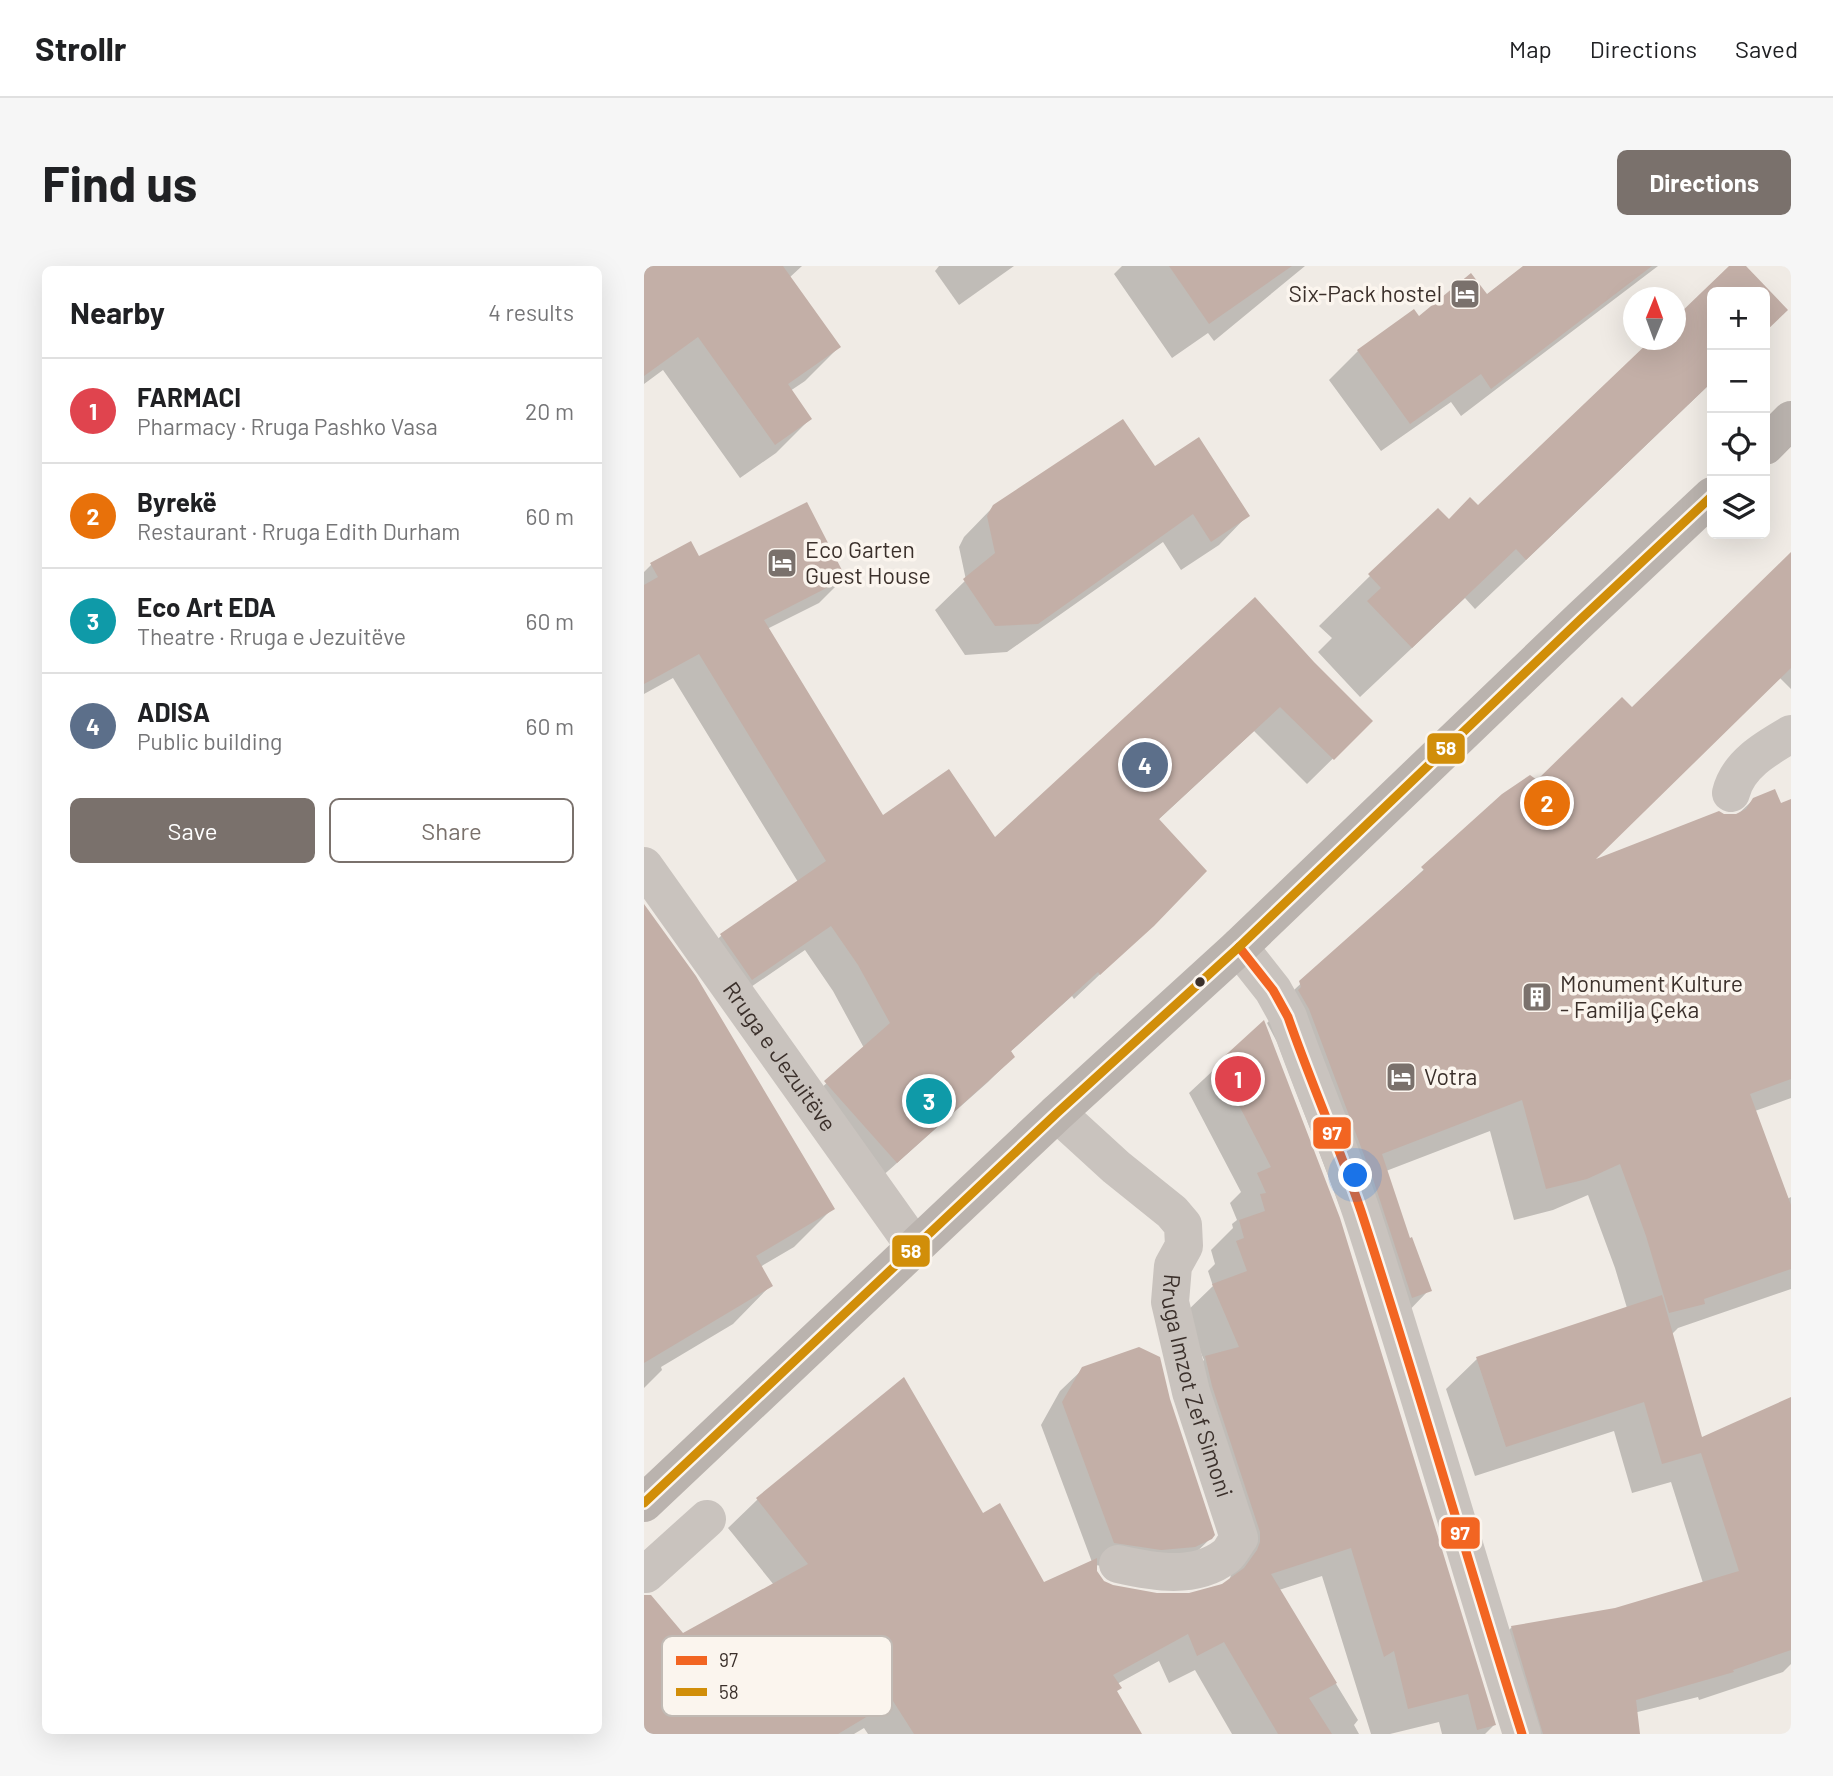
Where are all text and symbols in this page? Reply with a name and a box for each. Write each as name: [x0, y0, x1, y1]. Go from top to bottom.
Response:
text: Strollr: [35, 28, 127, 68]
text: Map: [1509, 34, 1552, 63]
text: Directions: [1590, 34, 1697, 63]
text: Saved: [1735, 34, 1798, 63]
button: Directions: [1617, 150, 1791, 215]
text: Find us: [42, 153, 197, 212]
hotel icon: Six-Pack hostel: [1448, 277, 1482, 311]
place label: Six-Pack hostel: [1288, 279, 1442, 307]
north arrow: [1623, 287, 1686, 350]
map controls: [1707, 287, 1770, 539]
button: +: [1707, 287, 1770, 350]
text: Nearby: [70, 294, 165, 330]
text: 4 results: [488, 298, 574, 326]
button: −: [1707, 350, 1770, 413]
text: FARMACI: [137, 381, 241, 412]
text: 1: [89, 397, 97, 425]
text: 20 m: [525, 397, 574, 425]
text: Pharmacy · Rruga Pashko Vasa: [137, 412, 438, 440]
button: locate: [1707, 413, 1770, 476]
button: layers: [1707, 476, 1770, 539]
text: Byrekë: [137, 486, 217, 517]
text: 2: [87, 502, 99, 530]
text: 60 m: [526, 502, 574, 530]
text: Restaurant · Rruga Edith Durham: [137, 517, 460, 545]
place label: Eco Garten Guest House: [805, 535, 931, 589]
hotel icon: Eco Garten Guest House: [765, 546, 799, 580]
text: Eco Art EDA: [137, 591, 276, 622]
text: 3: [87, 607, 99, 635]
text: 60 m: [526, 607, 574, 635]
text: Theatre · Rruga e Jezuitëve: [137, 622, 406, 650]
text: ADISA: [137, 696, 210, 727]
text: 4: [86, 712, 100, 740]
text: 60 m: [526, 712, 574, 740]
text: Public building: [137, 727, 282, 755]
line badge: 58: [1426, 732, 1466, 765]
text: 58: [1436, 736, 1456, 759]
pin: 4: [1122, 739, 1168, 791]
pin: 2: [1524, 777, 1570, 829]
button: Save: [70, 798, 315, 863]
button: Share: [329, 798, 574, 863]
place label: Monument Kulture - Familja Çeka: [1560, 969, 1743, 1023]
unlabelled marker: [1193, 975, 1207, 989]
street label: Rruga e Jezuitëve: [718, 976, 843, 1136]
building icon: Monument Kulture - Familja Çeka: [1520, 980, 1554, 1014]
pin: 1: [1215, 1053, 1261, 1105]
hotel icon: Votra: [1384, 1060, 1418, 1094]
place label: Votra: [1424, 1062, 1477, 1090]
pin: 3: [906, 1075, 952, 1127]
line badge: 97: [1312, 1116, 1352, 1150]
text: 97: [1322, 1121, 1342, 1144]
your location: [1338, 1158, 1372, 1192]
line badge: 58: [891, 1234, 931, 1268]
text: 58: [901, 1239, 921, 1262]
street label: Rruga Imzot Zef Simoni: [1156, 1273, 1240, 1501]
line badge: 97: [1440, 1516, 1481, 1550]
text: 97: [1450, 1521, 1470, 1544]
legend: [662, 1636, 892, 1716]
text: 97: [719, 1648, 738, 1671]
text: 58: [719, 1680, 739, 1703]

